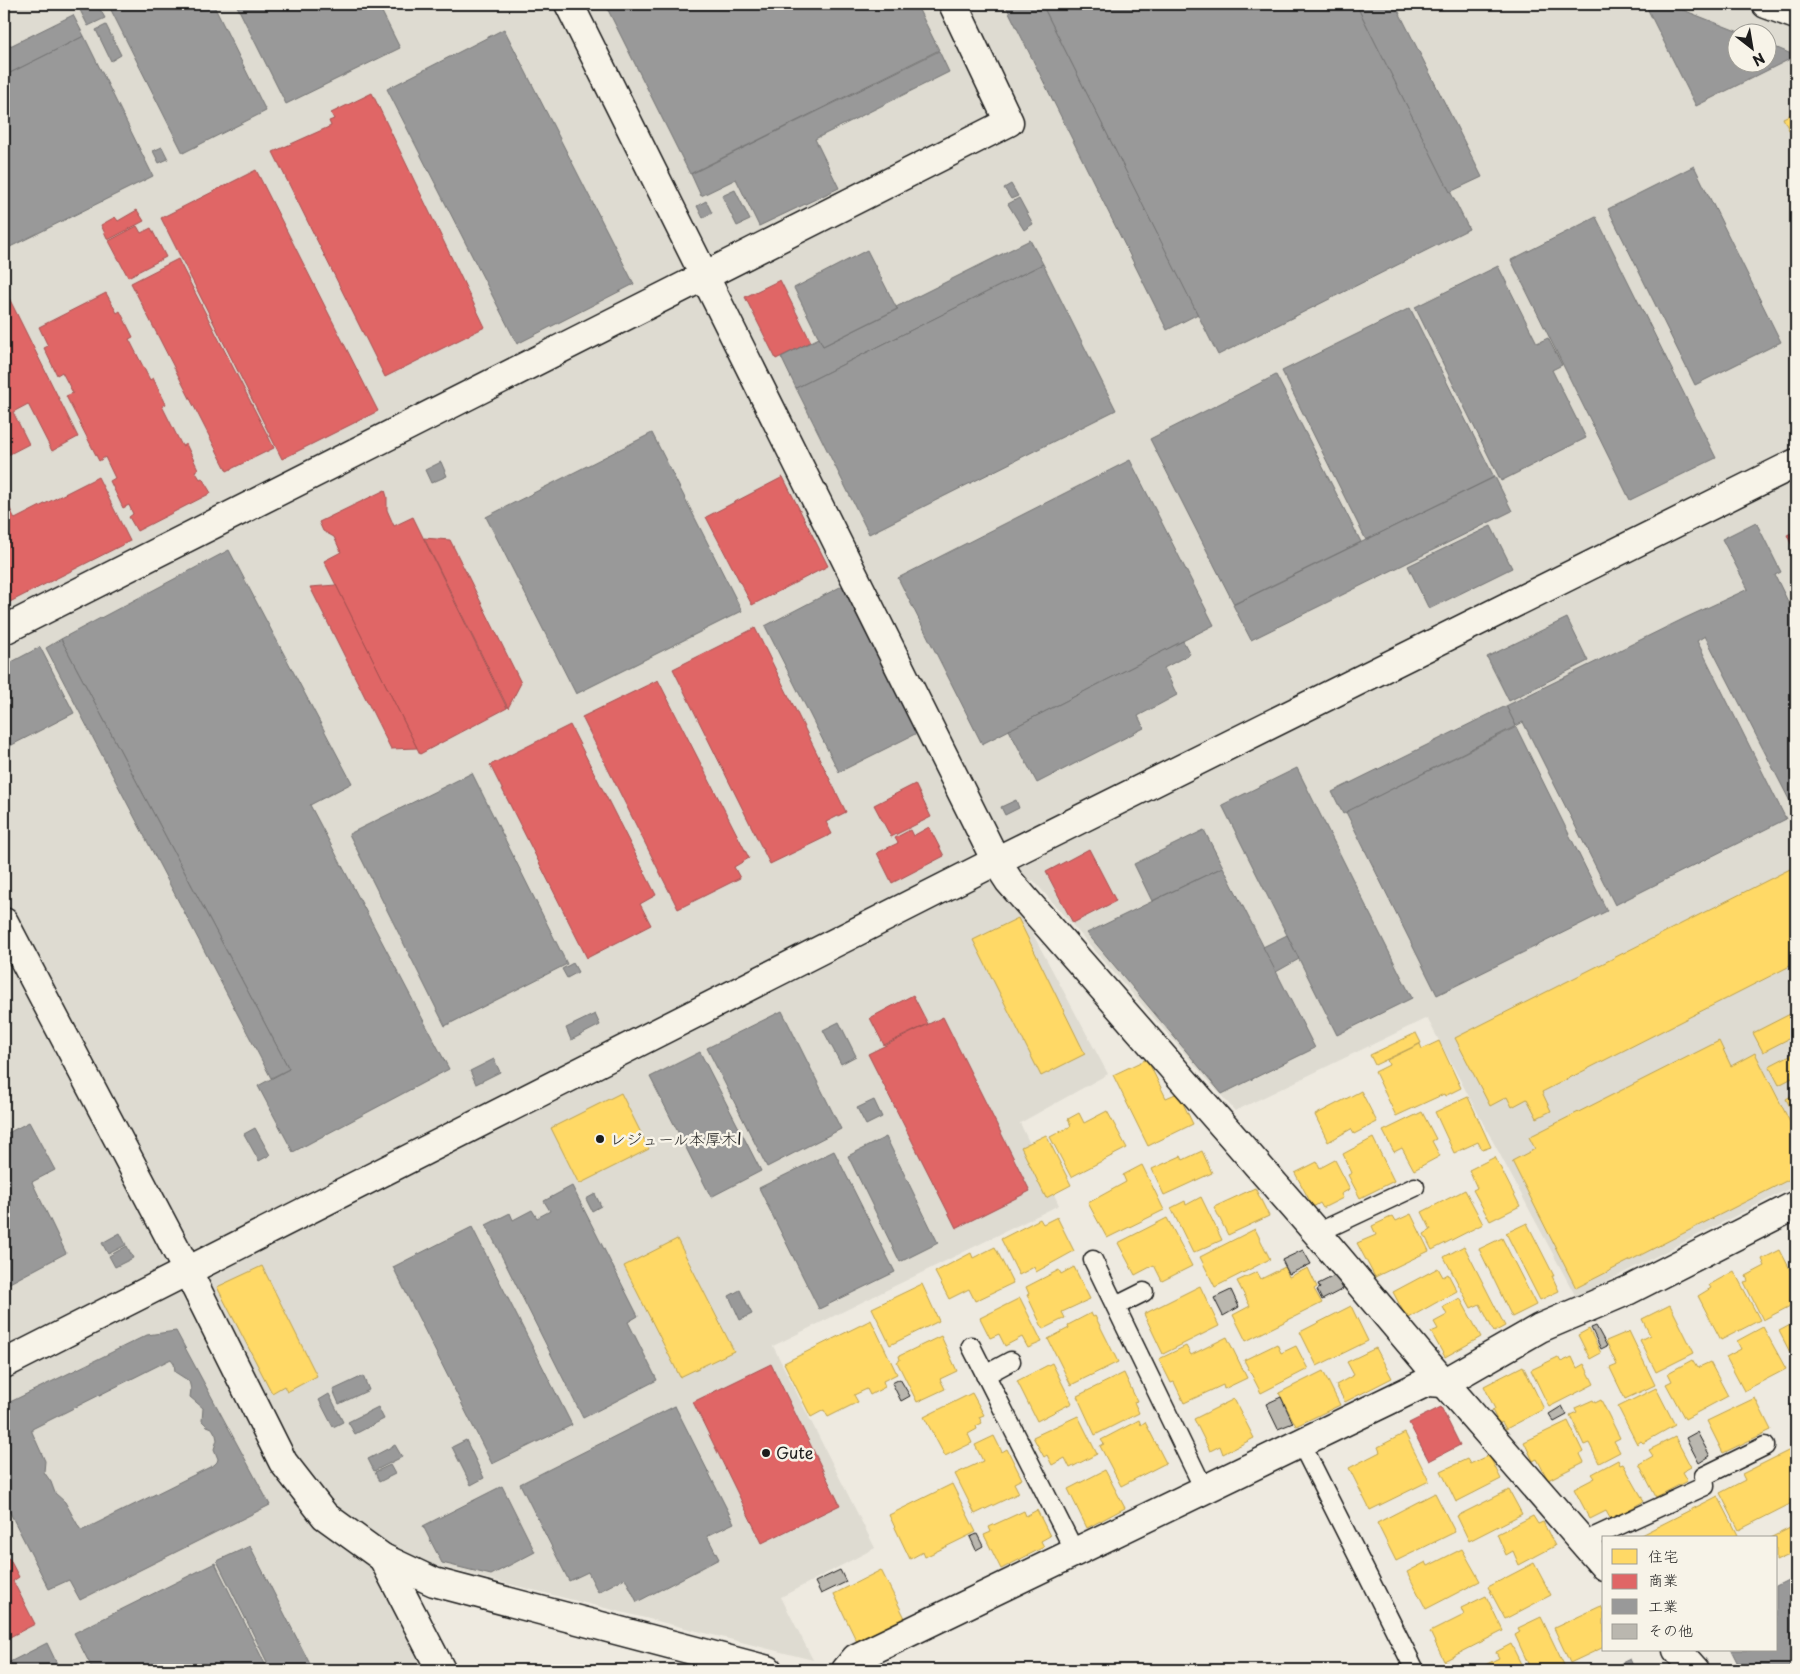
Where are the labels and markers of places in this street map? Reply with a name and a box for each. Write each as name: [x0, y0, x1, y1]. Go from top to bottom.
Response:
place label: レジュール本厚木I: [610, 1126, 742, 1150]
marker: レジュール本厚木I: [594, 1133, 606, 1145]
place label: Gute: [776, 1440, 814, 1464]
marker: Gute: [760, 1447, 772, 1459]

